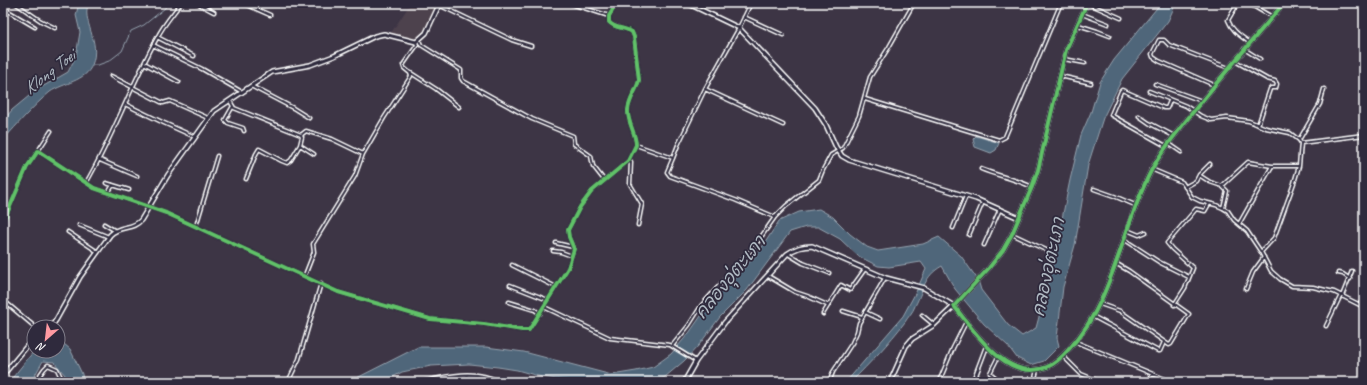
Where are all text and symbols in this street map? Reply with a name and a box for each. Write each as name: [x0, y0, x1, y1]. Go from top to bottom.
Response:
water label: Klong Toei: [19, 42, 83, 99]
water label: คลองอุ่ตะเภา: [1026, 214, 1071, 319]
water label: คลองอุ่ตะเภา: [689, 230, 772, 324]
north arrow: [26, 319, 66, 359]
text: N: [33, 339, 48, 356]

